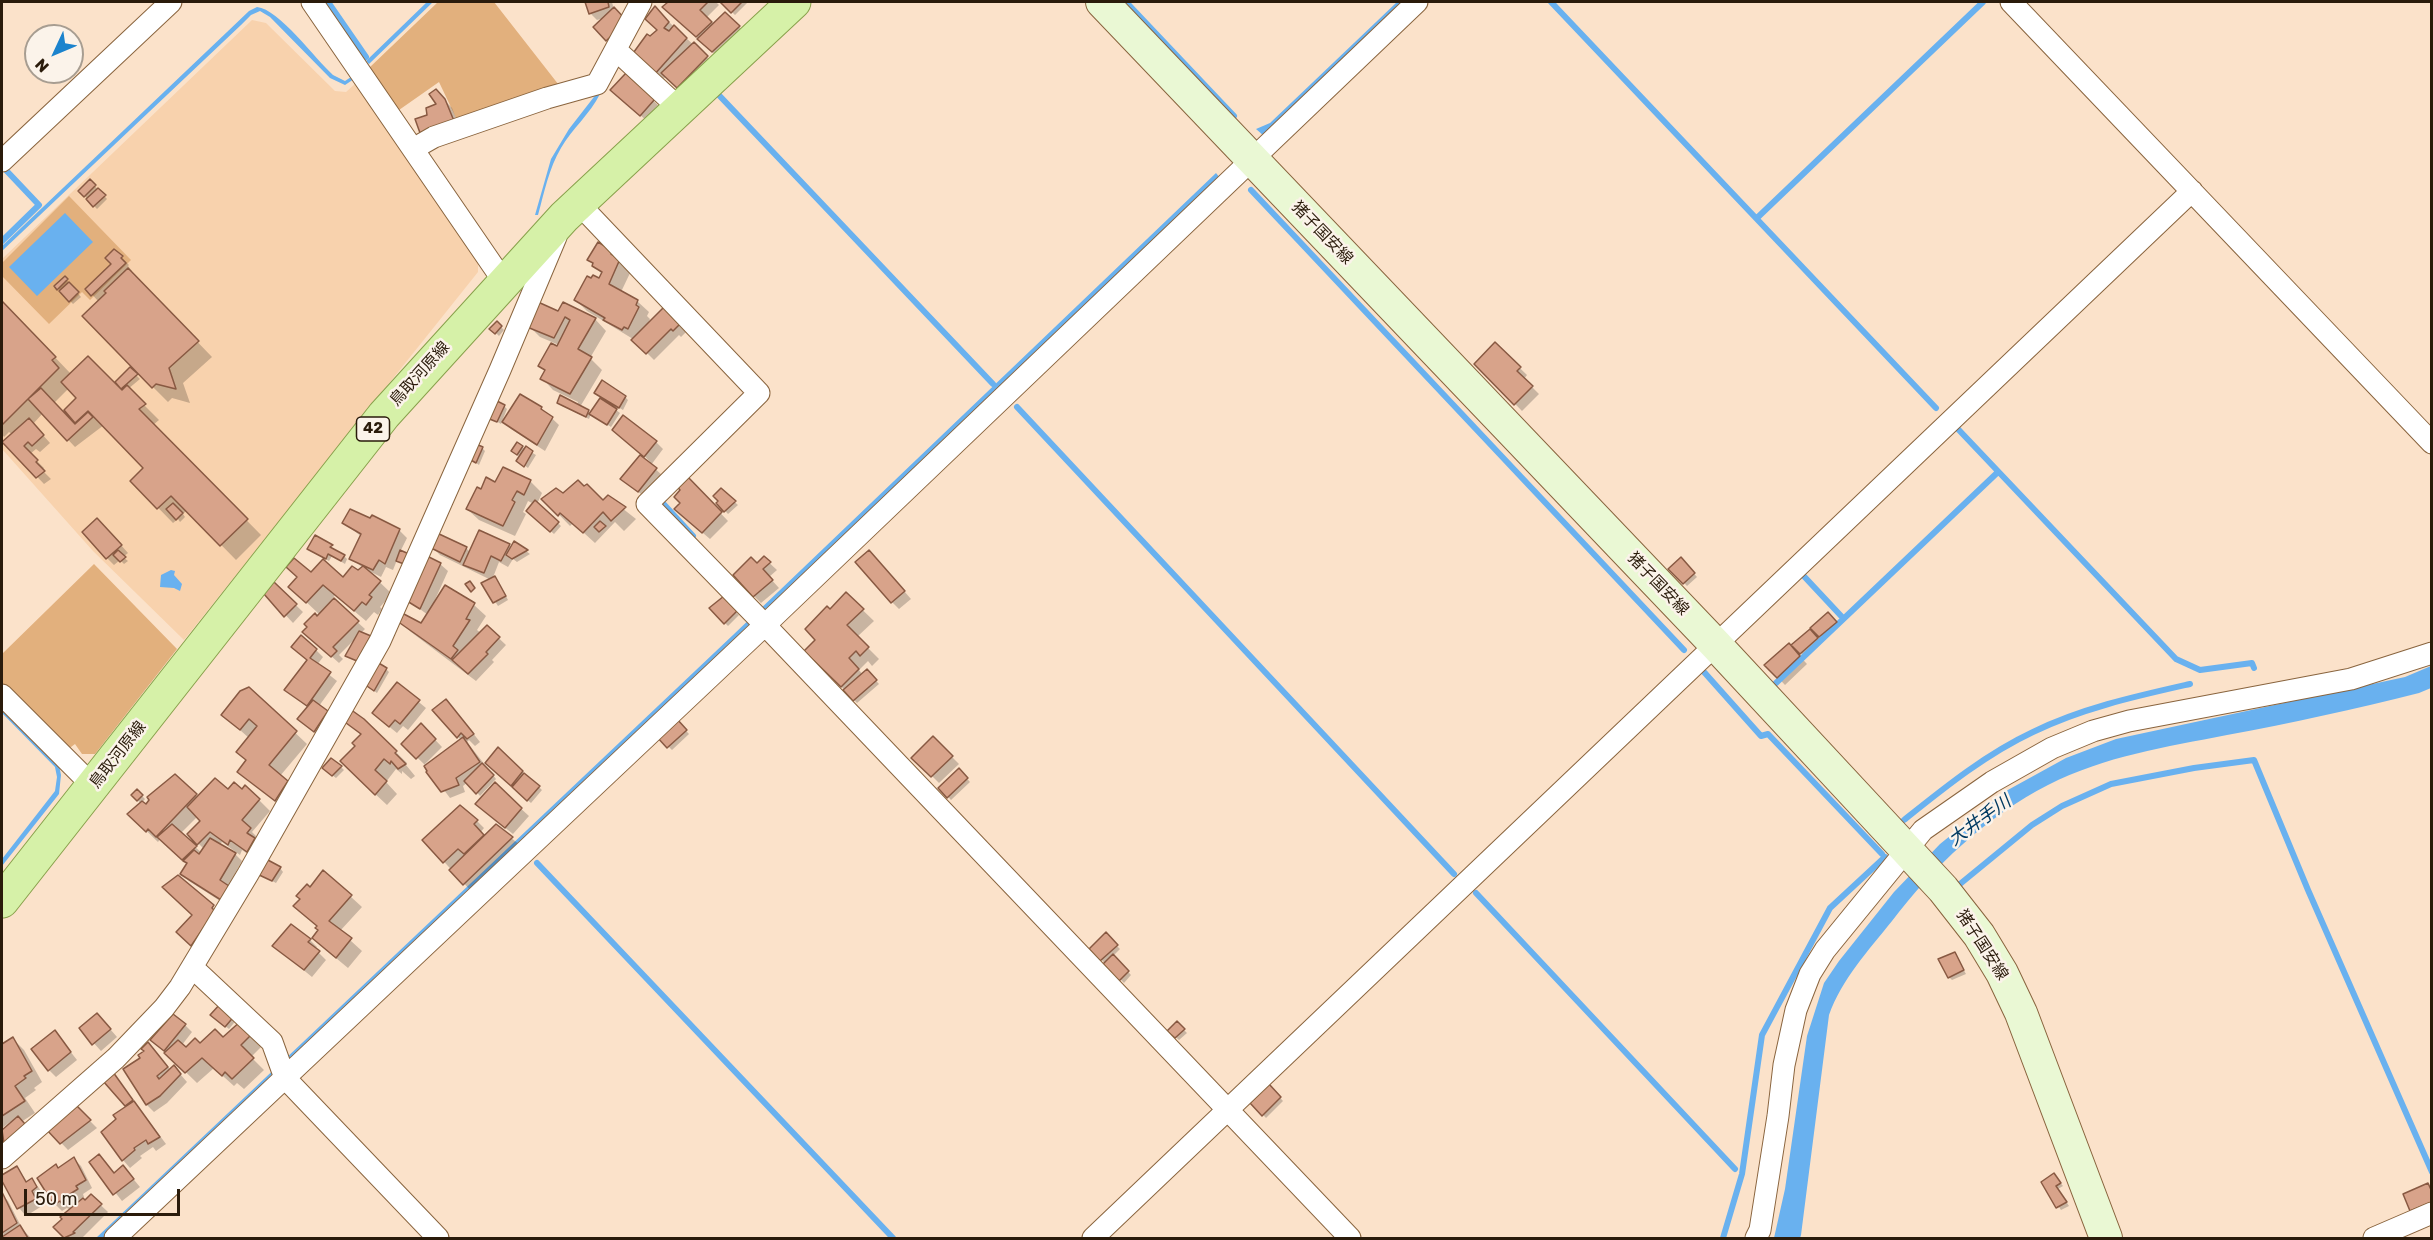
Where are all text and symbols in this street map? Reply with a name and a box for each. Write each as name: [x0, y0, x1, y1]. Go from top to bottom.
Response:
north arrow: [24, 24, 84, 84]
text: N: [31, 55, 53, 76]
street label: 猪子国安線: [1287, 198, 1357, 268]
street label: 鳥取河原線: [386, 338, 454, 410]
road number: 42: [356, 417, 389, 441]
street label: 猪子国安線: [1623, 549, 1693, 619]
street label: 鳥取河原線: [86, 718, 150, 792]
water label: 大井手川: [1945, 791, 2015, 851]
street label: 猪子国安線: [1952, 906, 2012, 984]
scale bar: [27, 1177, 183, 1215]
text: 50 m: [35, 1188, 78, 1210]

